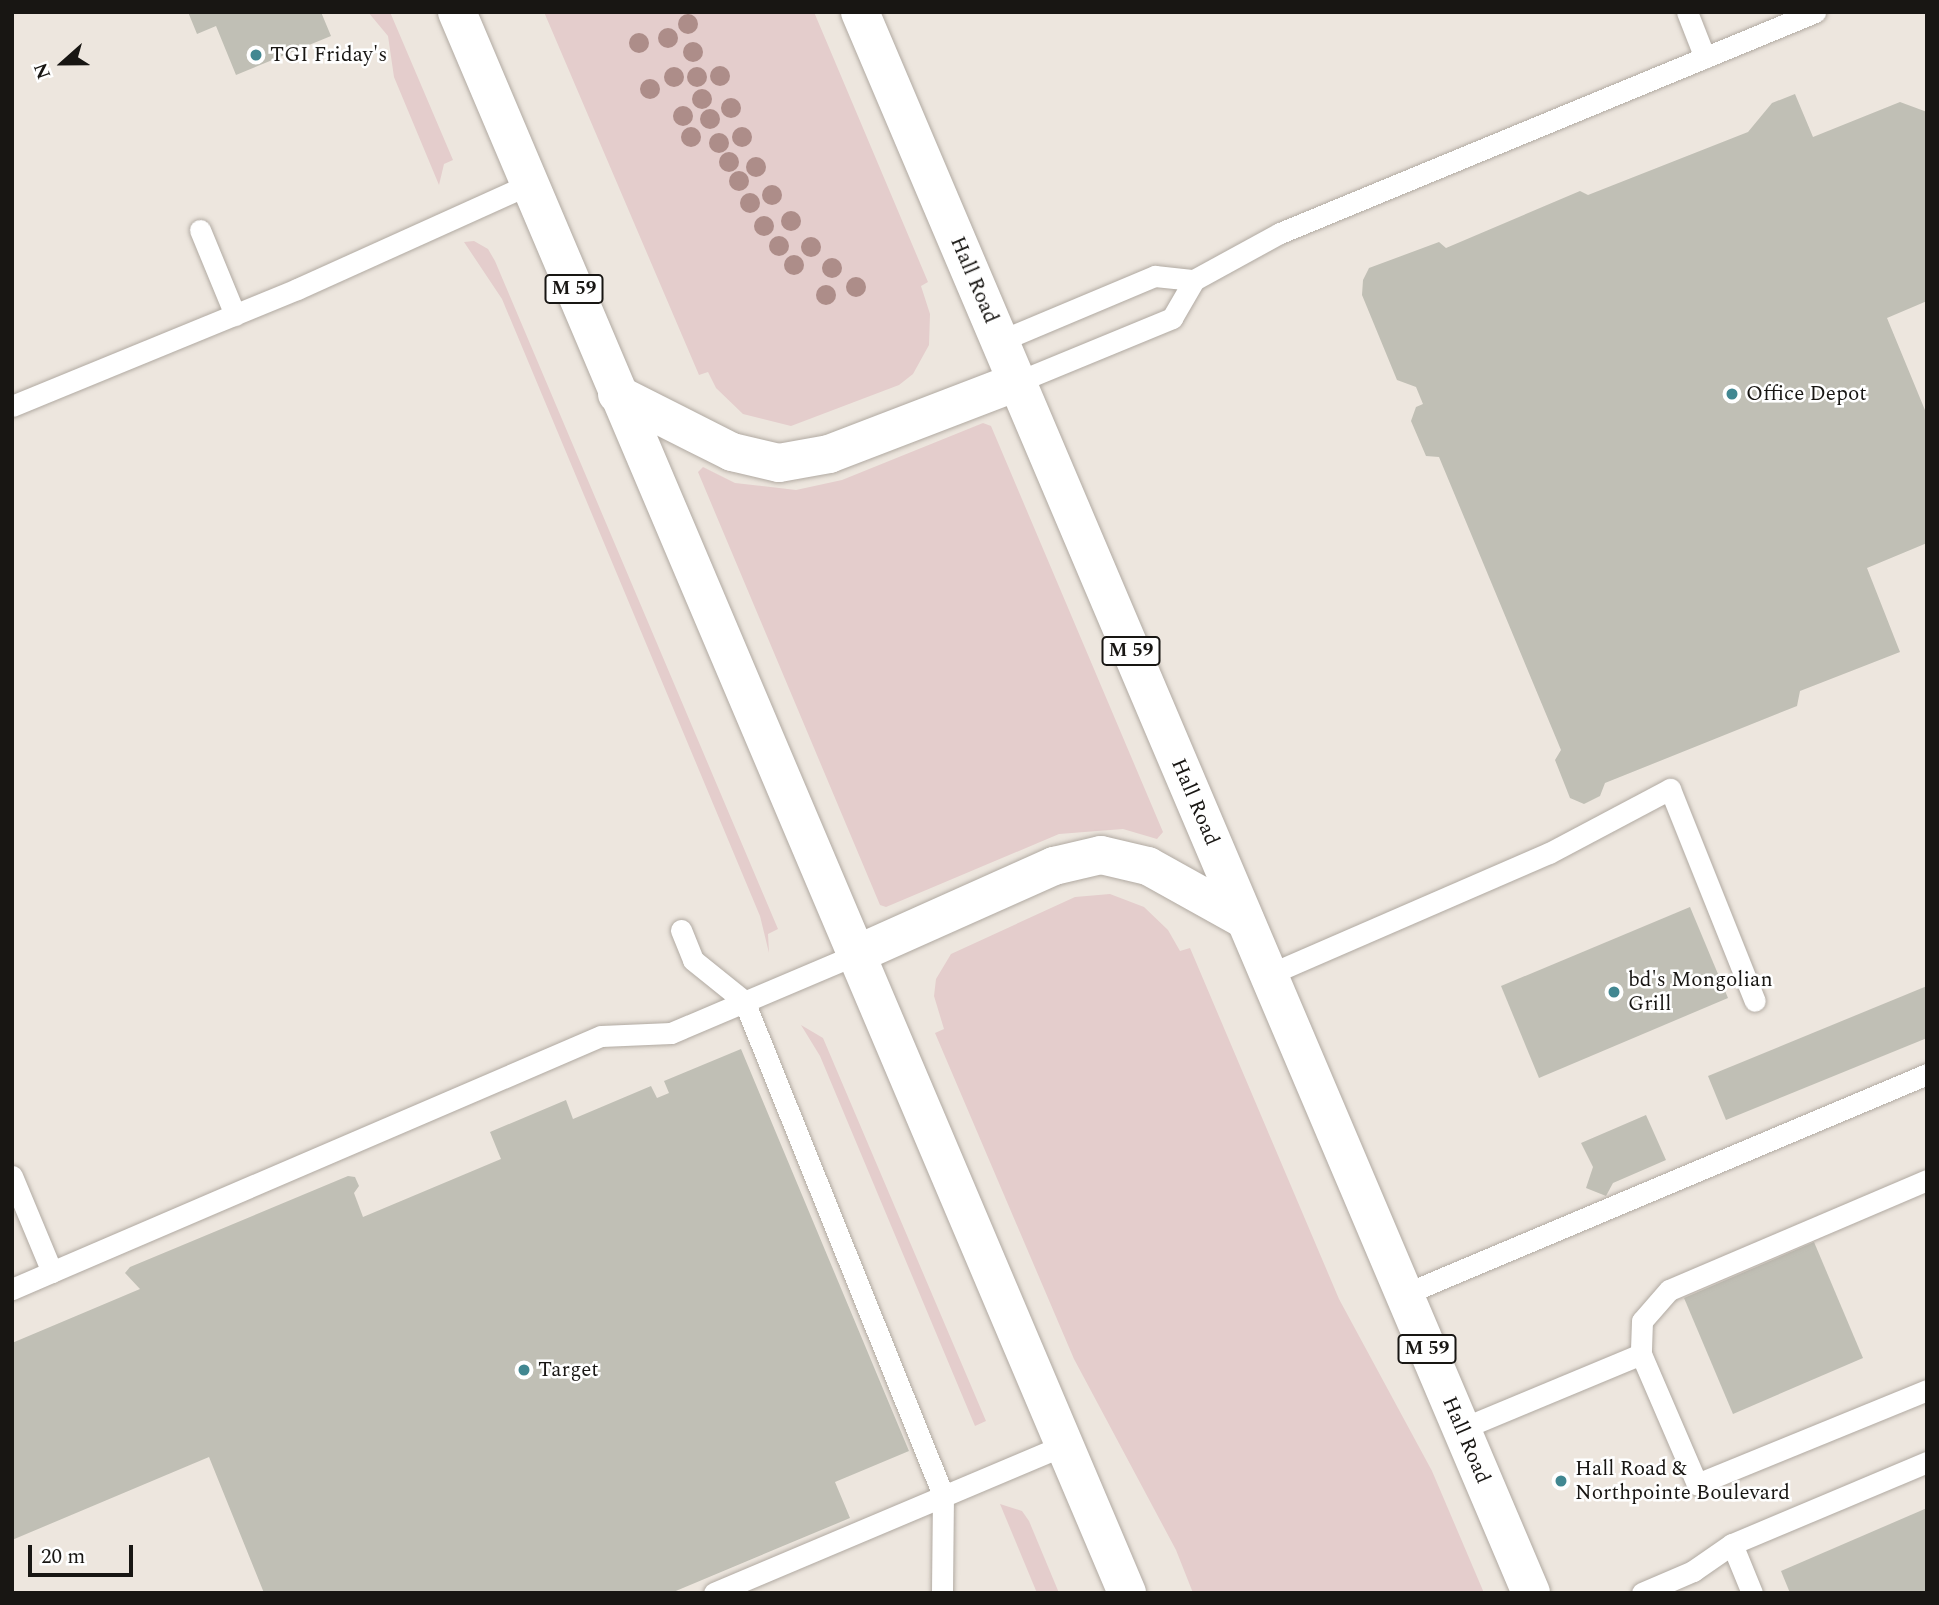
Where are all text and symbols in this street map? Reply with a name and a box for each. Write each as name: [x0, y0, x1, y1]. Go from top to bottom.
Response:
north arrow: [28, 28, 98, 98]
place label: TGI Friday's: [270, 42, 387, 68]
marker: TGI Friday's: [248, 47, 264, 63]
text: N: [27, 58, 59, 83]
street label: Hall Road: [944, 233, 1004, 327]
road number: M 59: [544, 274, 604, 304]
place label: Office Depot: [1746, 381, 1867, 407]
marker: Office Depot: [1724, 386, 1740, 402]
road number: M 59: [1101, 636, 1161, 666]
street label: Hall Road: [1165, 755, 1225, 849]
place label: bd's Mongolian Grill: [1628, 967, 1773, 1017]
marker: bd's Mongolian Grill: [1606, 984, 1622, 1000]
road number: M 59: [1397, 1334, 1457, 1364]
place label: Target: [538, 1357, 599, 1383]
marker: Target: [516, 1362, 532, 1378]
street label: Hall Road: [1436, 1393, 1496, 1487]
place label: Hall Road & Northpointe Boulevard: [1575, 1456, 1790, 1506]
marker: Hall Road & Northpointe Boulevard: [1553, 1473, 1569, 1489]
scale bar: [32, 1532, 136, 1576]
text: 20 m: [41, 1541, 85, 1573]

